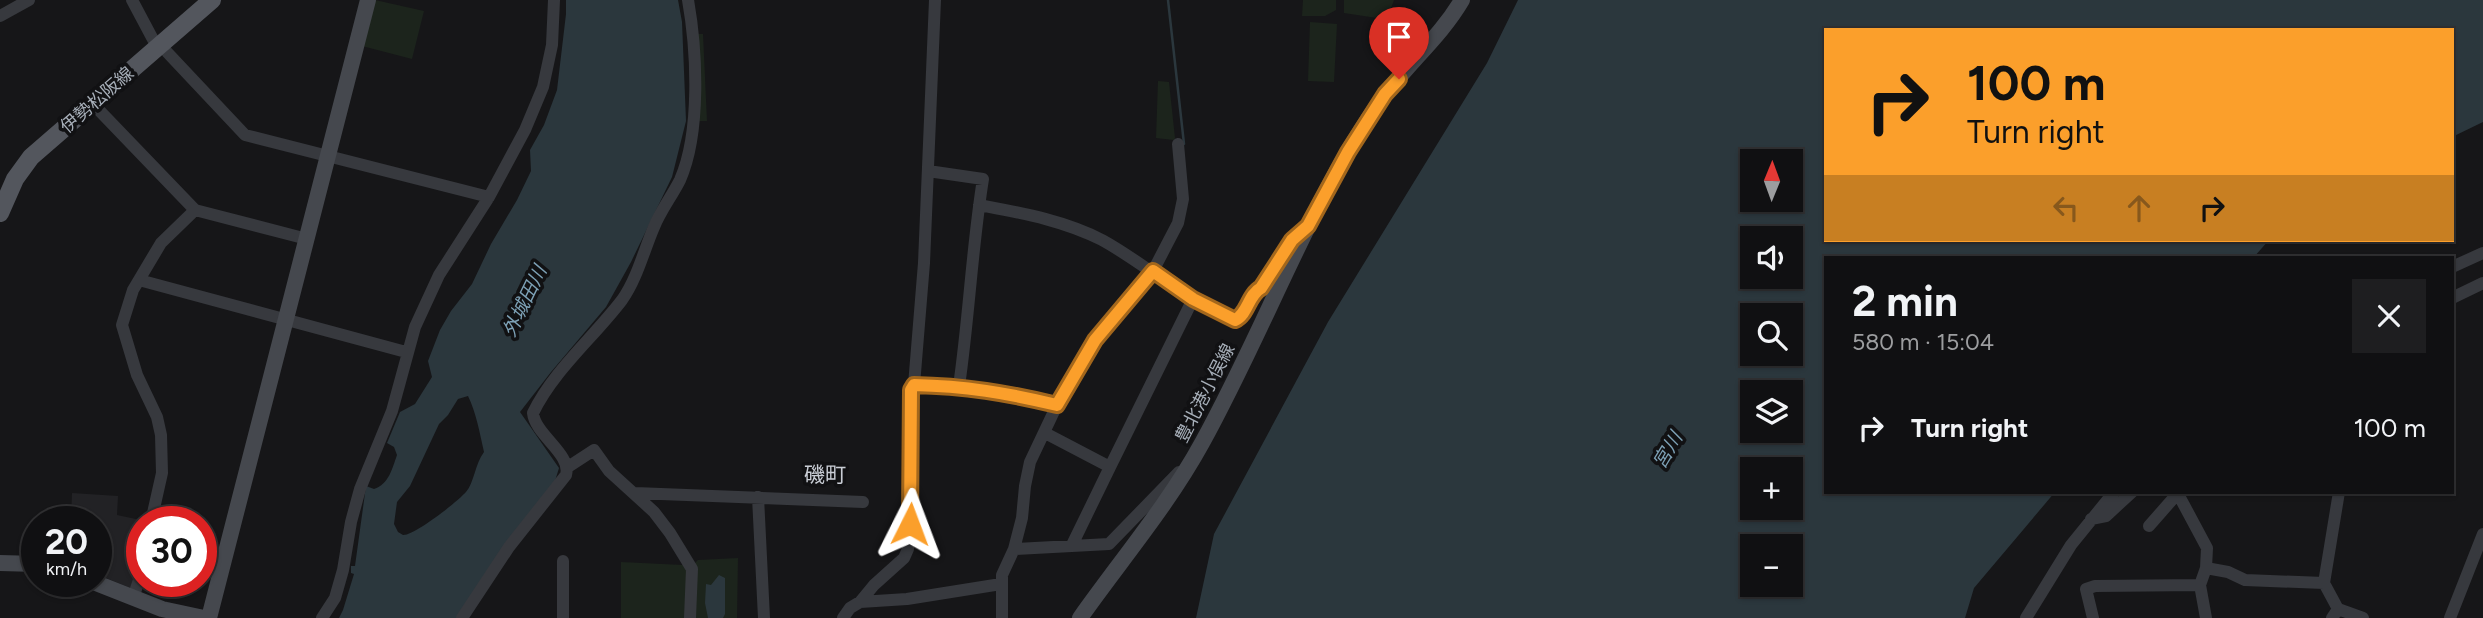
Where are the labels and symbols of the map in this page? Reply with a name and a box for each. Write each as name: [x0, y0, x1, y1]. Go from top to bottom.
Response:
pin: [1369, 7, 1429, 79]
street label: 伊勢松阪線: [56, 62, 138, 138]
north arrow: [1740, 149, 1802, 212]
water label: 外城田川: [497, 260, 552, 340]
street label: 豊北港小俣線: [1171, 340, 1239, 446]
water label: 宮川: [1648, 426, 1688, 472]
district label: 磯町: [804, 462, 846, 487]
position arrow: [873, 487, 947, 561]
speed limit sign: 30: [126, 506, 217, 597]

